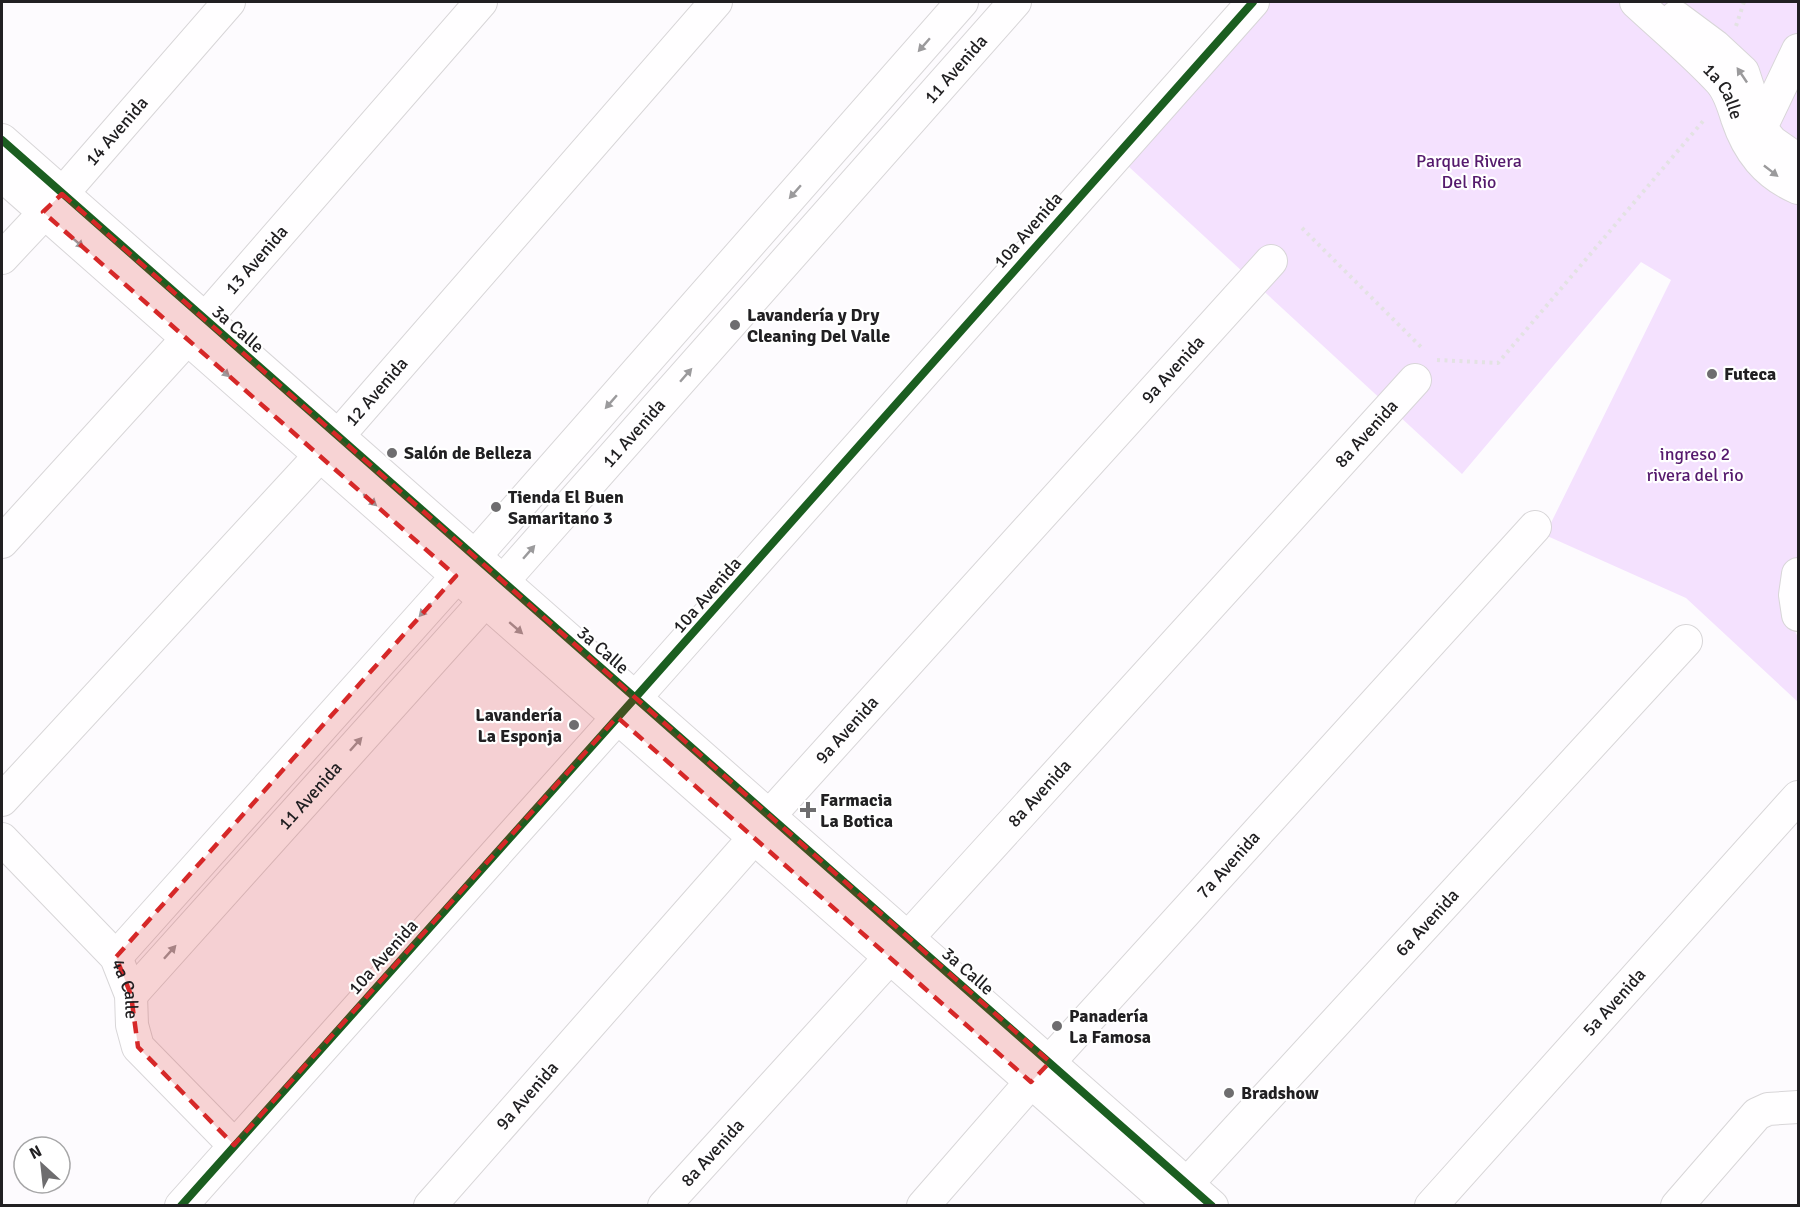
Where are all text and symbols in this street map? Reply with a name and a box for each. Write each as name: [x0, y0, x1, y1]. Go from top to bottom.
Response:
street label: 11 Avenida: [919, 30, 992, 108]
one-way arrow: [917, 38, 931, 53]
street label: 1a Calle: [1698, 59, 1748, 122]
one-way arrow: [1737, 67, 1748, 83]
street label: 14 Avenida: [81, 92, 153, 170]
park label: Parque Rivera Del Rio: [1416, 150, 1522, 193]
one-way arrow: [1763, 164, 1779, 177]
one-way arrow: [789, 184, 802, 199]
street label: 10a Avenida: [989, 187, 1067, 273]
street label: 13 Avenida: [220, 221, 293, 299]
one-way arrow: [69, 235, 84, 248]
street label: 3a Calle: [207, 300, 269, 358]
place label: Lavandería y Dry Cleaning Del Valle: [747, 304, 890, 347]
marker: Lavandería y Dry Cleaning Del Valle: [728, 318, 742, 332]
street label: 9a Avenida: [1137, 331, 1209, 408]
street label: 12 Avenida: [340, 353, 413, 431]
place label: Futeca: [1724, 363, 1776, 385]
one-way arrow: [215, 364, 230, 377]
one-way arrow: [679, 367, 693, 382]
marker: Futeca: [1705, 367, 1719, 381]
street label: 11 Avenida: [598, 394, 670, 472]
one-way arrow: [604, 394, 618, 409]
street label: 8a Avenida: [1330, 395, 1403, 472]
place label: Salón de Belleza: [404, 442, 532, 464]
park label: ingreso 2 rivera del rio: [1646, 443, 1744, 486]
marker: Salón de Belleza: [385, 446, 399, 460]
place label: Tienda El Buen Samaritano 3: [508, 486, 624, 529]
one-way arrow: [362, 493, 378, 506]
marker: Tienda El Buen Samaritano 3: [489, 500, 503, 514]
one-way arrow: [522, 545, 535, 560]
street label: 10a Avenida: [668, 552, 746, 638]
one-way arrow: [419, 602, 432, 617]
one-way arrow: [508, 621, 523, 634]
street label: 3a Calle: [572, 621, 634, 679]
street label: 9a Avenida: [811, 691, 883, 768]
place label: Lavandería La Esponja: [475, 704, 562, 747]
marker: Lavandería La Esponja: [567, 718, 581, 732]
one-way arrow: [349, 737, 362, 752]
street label: 8a Avenida: [1003, 755, 1076, 832]
street label: 11 Avenida: [274, 757, 347, 834]
place label: Farmacia La Botica: [820, 789, 893, 832]
marker: Farmacia La Botica: [801, 803, 815, 817]
street label: 7a Avenida: [1192, 826, 1265, 903]
street label: 6a Avenida: [1391, 884, 1464, 961]
street label: 10a Avenida: [344, 915, 422, 999]
street label: 3a Calle: [937, 942, 999, 1000]
one-way arrow: [163, 945, 176, 960]
street label: 4a Calle: [107, 956, 143, 1019]
street label: 5a Avenida: [1578, 963, 1650, 1041]
place label: Panadería La Famosa: [1069, 1005, 1151, 1048]
marker: Panadería La Famosa: [1050, 1019, 1064, 1033]
street label: 9a Avenida: [491, 1057, 563, 1134]
place label: Bradshow: [1241, 1082, 1319, 1104]
marker: Bradshow: [1222, 1086, 1236, 1100]
street label: 8a Avenida: [676, 1114, 749, 1191]
north arrow: [12, 1135, 72, 1195]
text: N: [26, 1141, 45, 1164]

